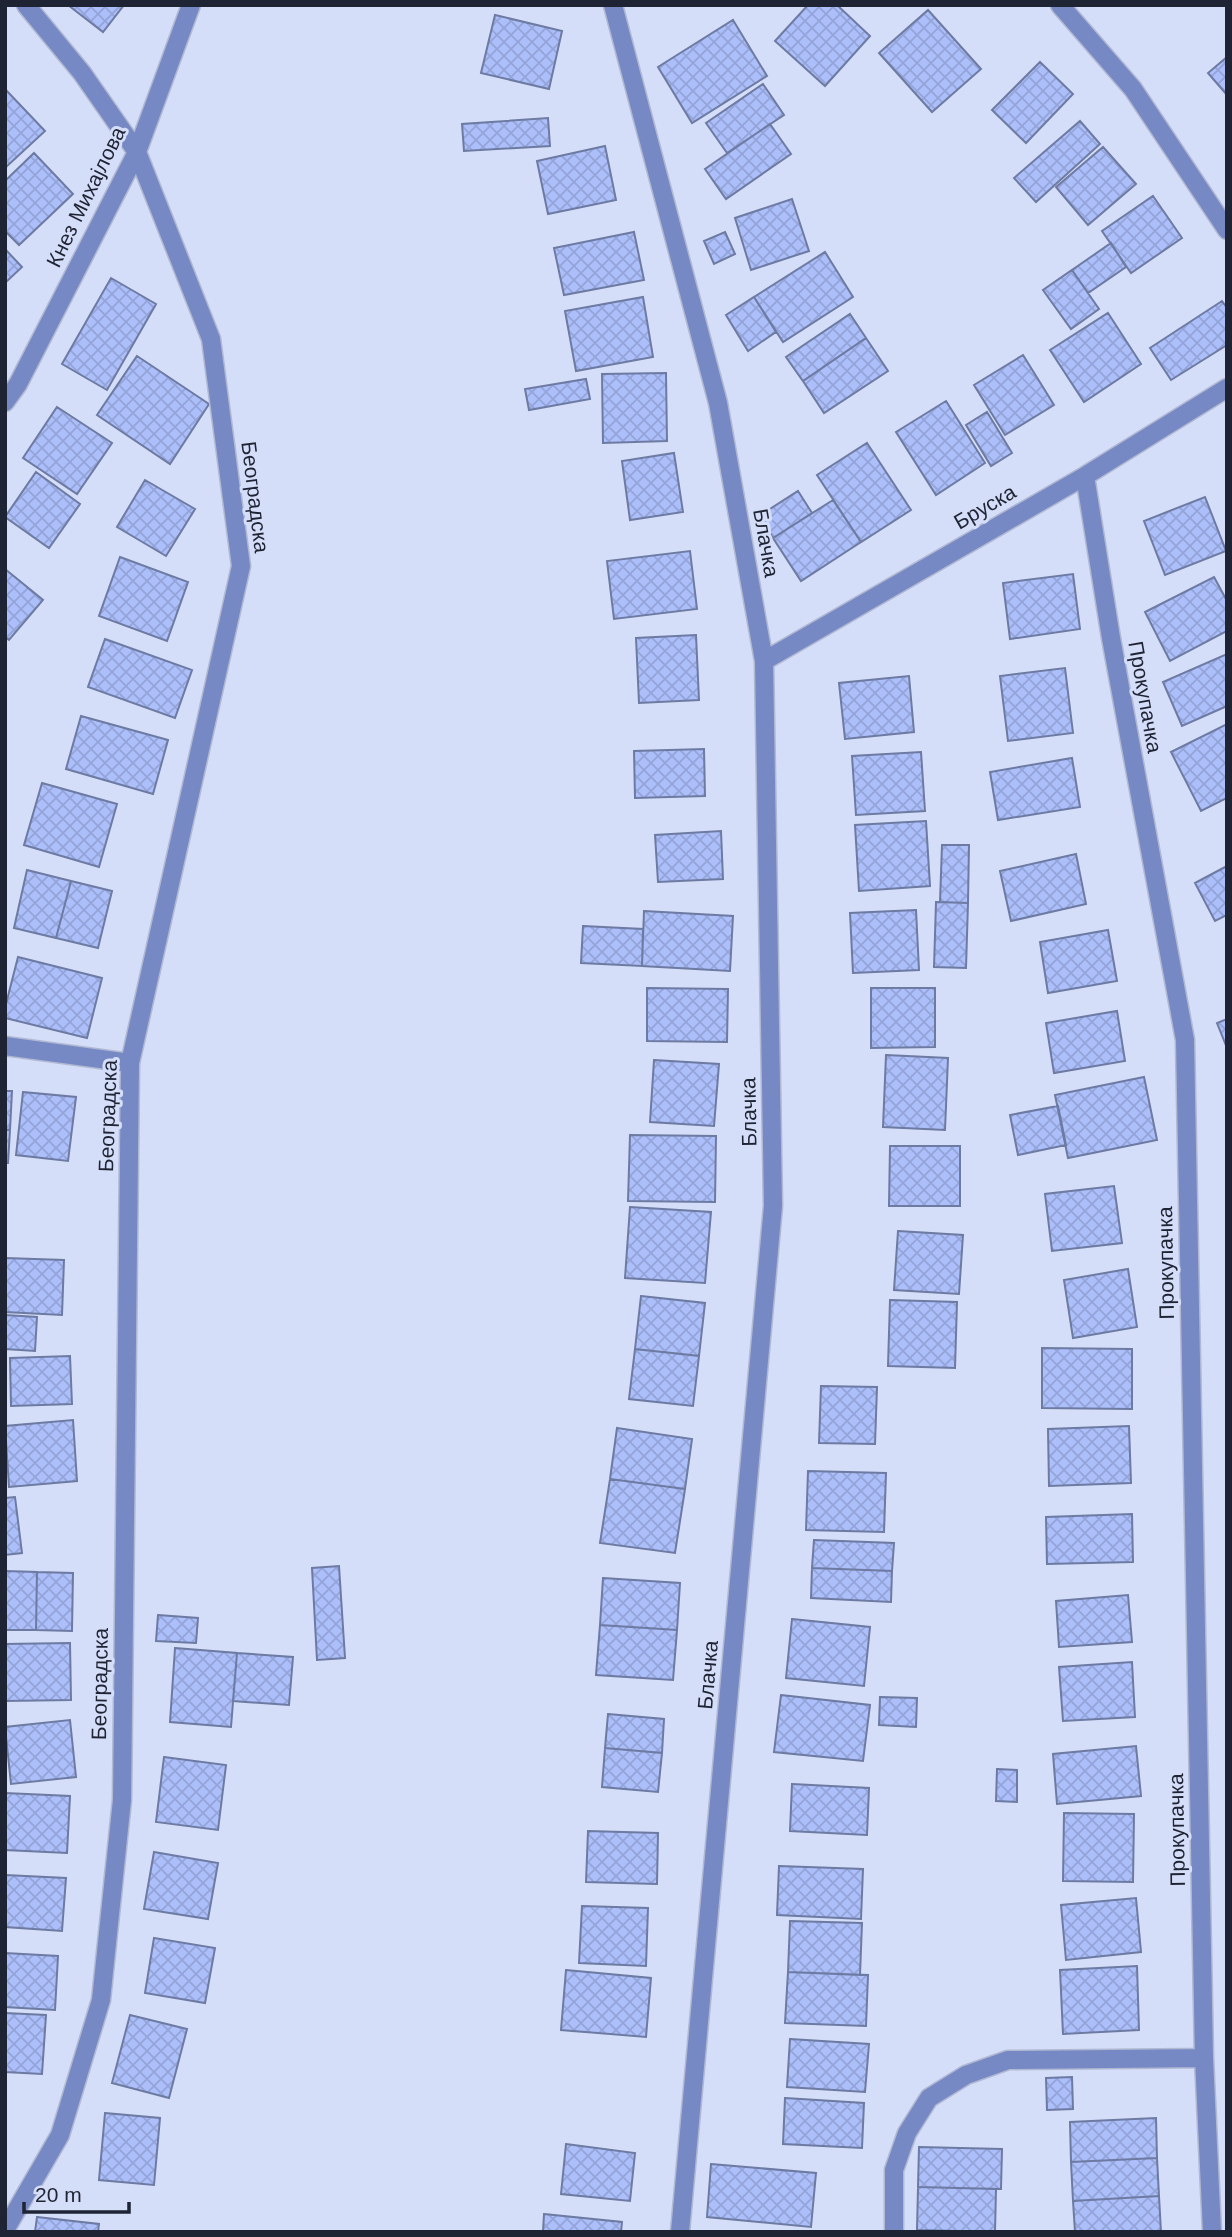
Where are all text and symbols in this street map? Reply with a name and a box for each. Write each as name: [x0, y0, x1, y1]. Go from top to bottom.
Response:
street label: Кнез Михајлова: [42, 123, 130, 271]
street label: Београдска: [237, 440, 274, 554]
street label: Бруска: [950, 480, 1020, 533]
street label: Блачка: [749, 507, 784, 579]
street label: Прокупачка: [1124, 639, 1167, 755]
street label: Београдска: [94, 1059, 121, 1172]
street label: Блачка: [736, 1077, 761, 1147]
street label: Прокупачка: [1153, 1206, 1178, 1320]
street label: Београдска: [87, 1627, 112, 1740]
street label: Блачка: [693, 1639, 722, 1710]
street label: Прокупачка: [1164, 1773, 1189, 1887]
scale bar: [24, 2170, 130, 2214]
text: 20 m: [35, 2183, 82, 2206]

